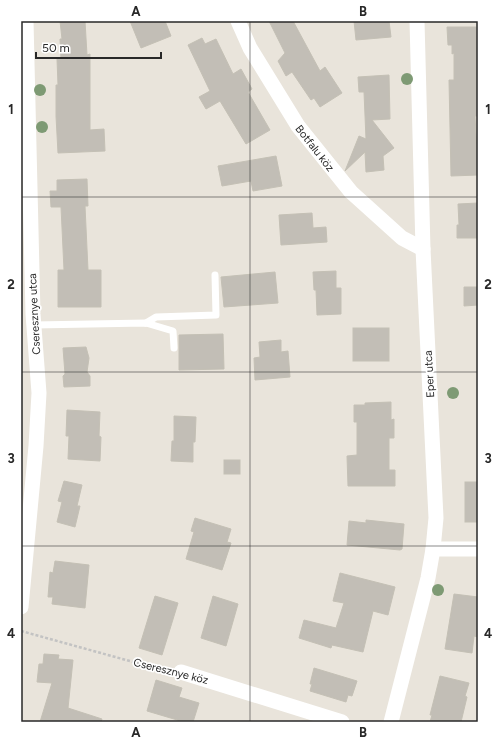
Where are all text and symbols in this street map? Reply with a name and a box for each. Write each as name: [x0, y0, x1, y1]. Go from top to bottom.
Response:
text: A: [131, 4, 141, 19]
text: B: [359, 4, 367, 19]
scale bar: [36, 34, 161, 60]
text: 50 m: [42, 41, 70, 55]
text: 1: [8, 102, 14, 117]
text: 1: [485, 102, 491, 117]
street label: Botfalu köz: [293, 123, 337, 174]
street label: Cseresznye utca: [26, 273, 43, 355]
text: 2: [7, 277, 15, 292]
text: 2: [484, 277, 492, 292]
street label: Eper utca: [422, 350, 437, 398]
text: 3: [7, 451, 15, 466]
text: 3: [484, 451, 492, 466]
text: 4: [7, 626, 15, 641]
text: 4: [484, 626, 492, 641]
street label: Cseresznye köz: [132, 656, 210, 687]
text: A: [131, 725, 141, 740]
text: B: [359, 725, 367, 740]

